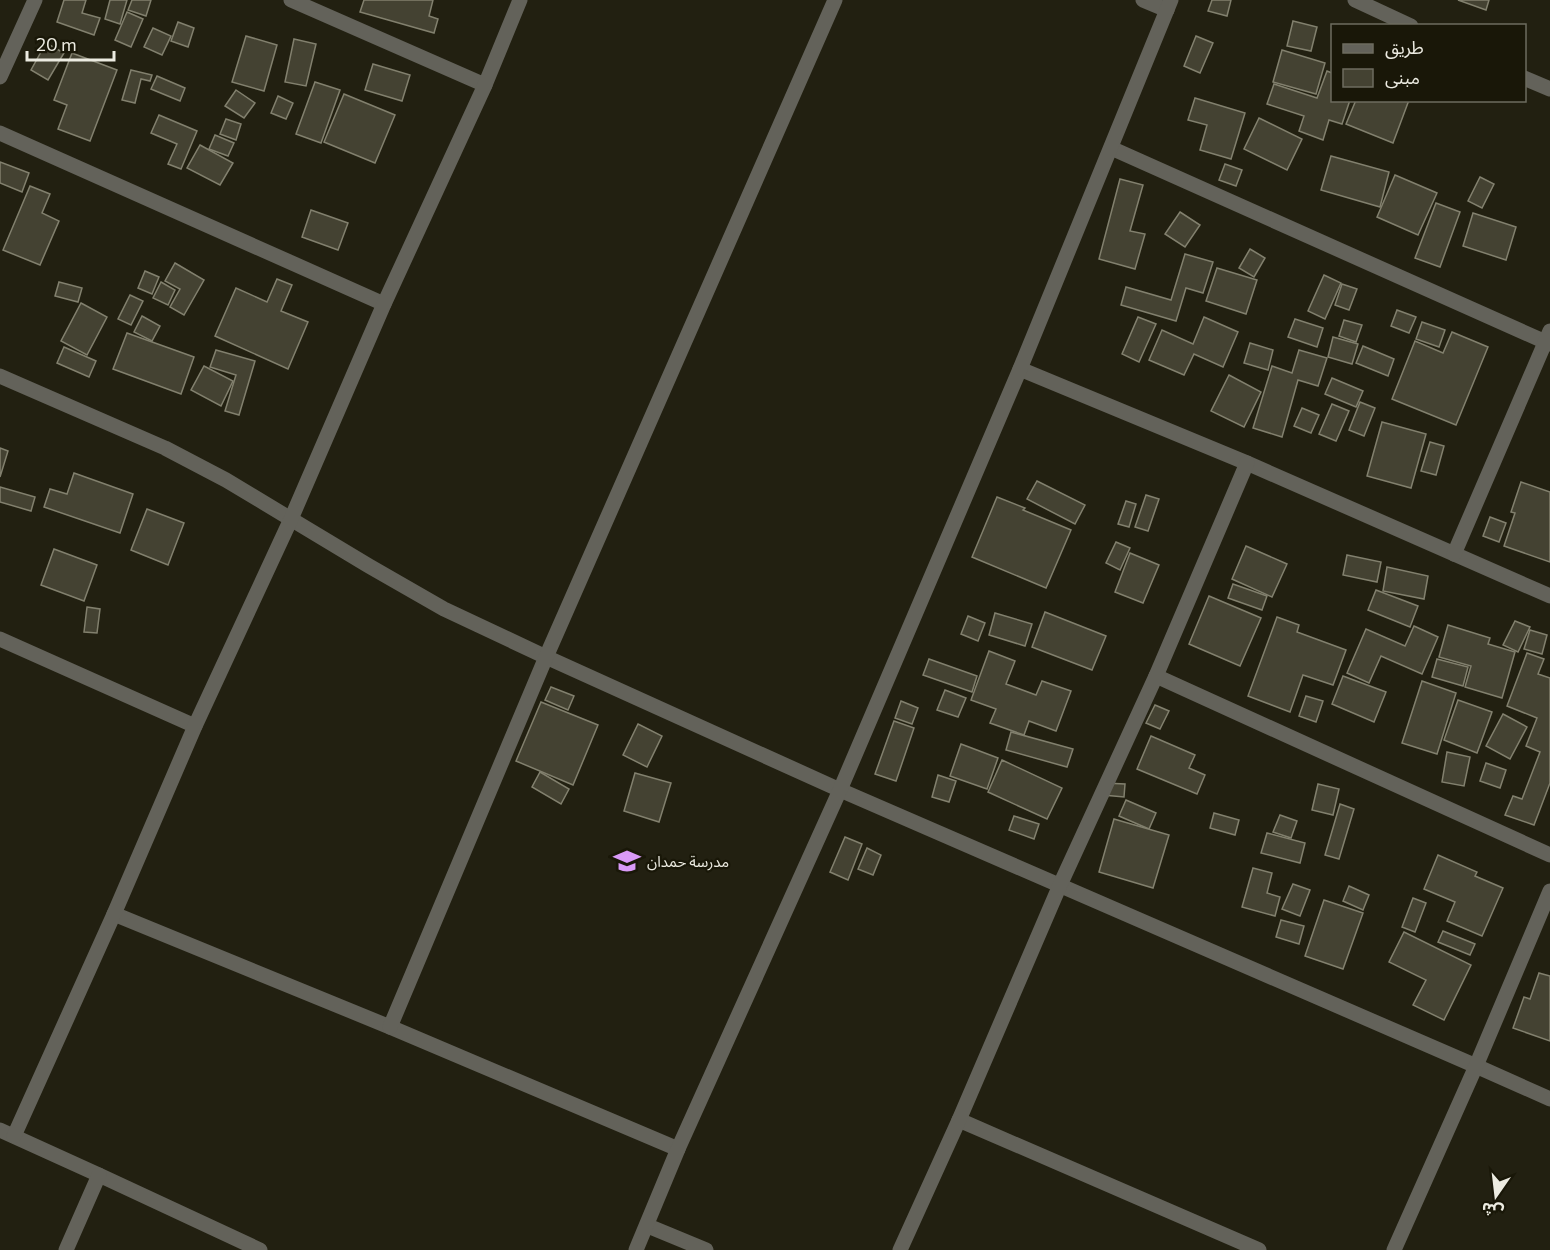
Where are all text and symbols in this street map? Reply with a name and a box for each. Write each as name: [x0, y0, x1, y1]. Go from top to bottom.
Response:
scale bar: [27, 24, 114, 62]
legend: [1331, 24, 1526, 102]
text: 20 m: [36, 33, 77, 55]
text: طريق: [1385, 36, 1424, 59]
text: مبنى: [1385, 66, 1420, 89]
school or university icon: مدرسة حمدان: [612, 846, 642, 876]
place label: مدرسة حمدان: [647, 852, 729, 871]
north arrow: [1466, 1166, 1526, 1226]
text: ش: [1479, 1198, 1505, 1223]

